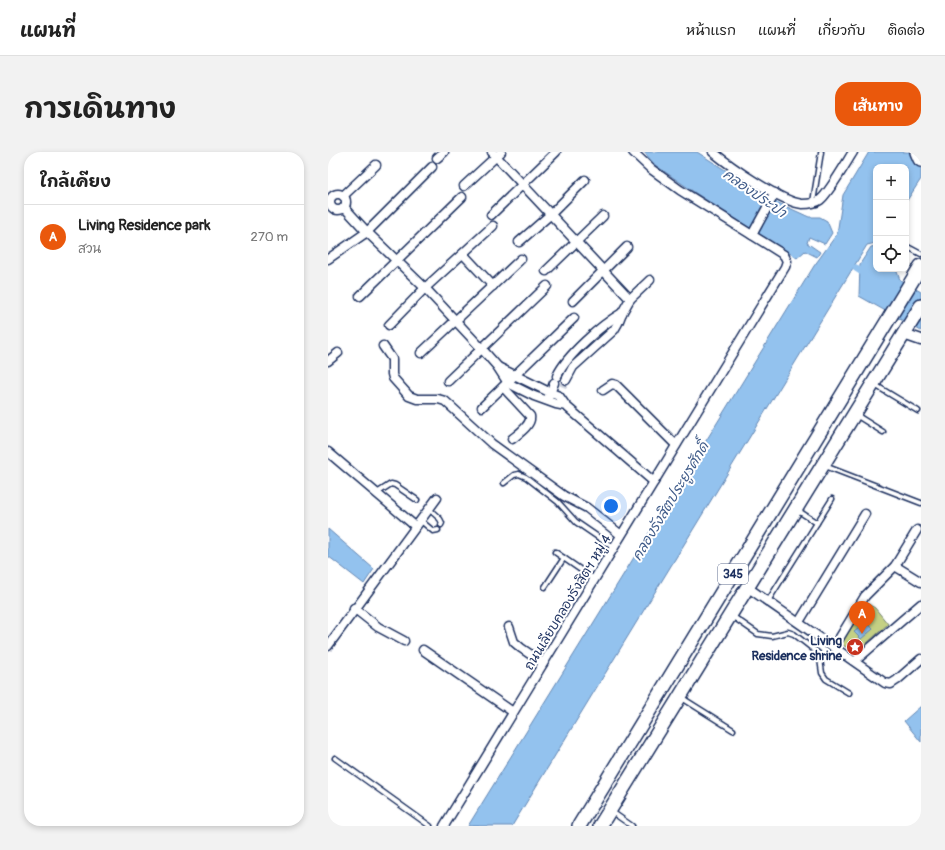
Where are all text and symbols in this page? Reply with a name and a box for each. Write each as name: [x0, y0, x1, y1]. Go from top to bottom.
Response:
text: แผนที่: [20, 19, 76, 43]
text: หน้าแรก: [686, 22, 736, 39]
text: แผนที่: [758, 22, 796, 39]
text: เกี่ยวกับ: [818, 22, 865, 39]
text: ติดต่อ: [887, 22, 925, 39]
button: เส้นทาง: [835, 82, 921, 126]
text: การเดินทาง: [24, 92, 176, 127]
map controls: [873, 164, 909, 272]
button: +: [873, 164, 909, 200]
water label: คลองประปา: [720, 166, 790, 222]
text: ใกล้เคียง: [40, 171, 111, 192]
button: −: [873, 200, 909, 236]
text: Living Residence park: [78, 216, 211, 235]
text: A: [49, 229, 57, 245]
text: 270 m: [251, 229, 288, 245]
button: locate: [873, 236, 909, 272]
text: สวน: [78, 241, 101, 257]
water label: คลองรังสิตประยูรศักดิ์: [625, 434, 716, 564]
your location: [601, 496, 621, 516]
street label: ถนนเลียบคลองรังสิตฯ หมู่ 4: [520, 531, 616, 674]
road number: 345: [718, 564, 748, 584]
pin: A: [849, 601, 875, 634]
place label: Living Residence shrine: [752, 633, 843, 664]
place icon: Living Residence shrine: [845, 637, 865, 657]

